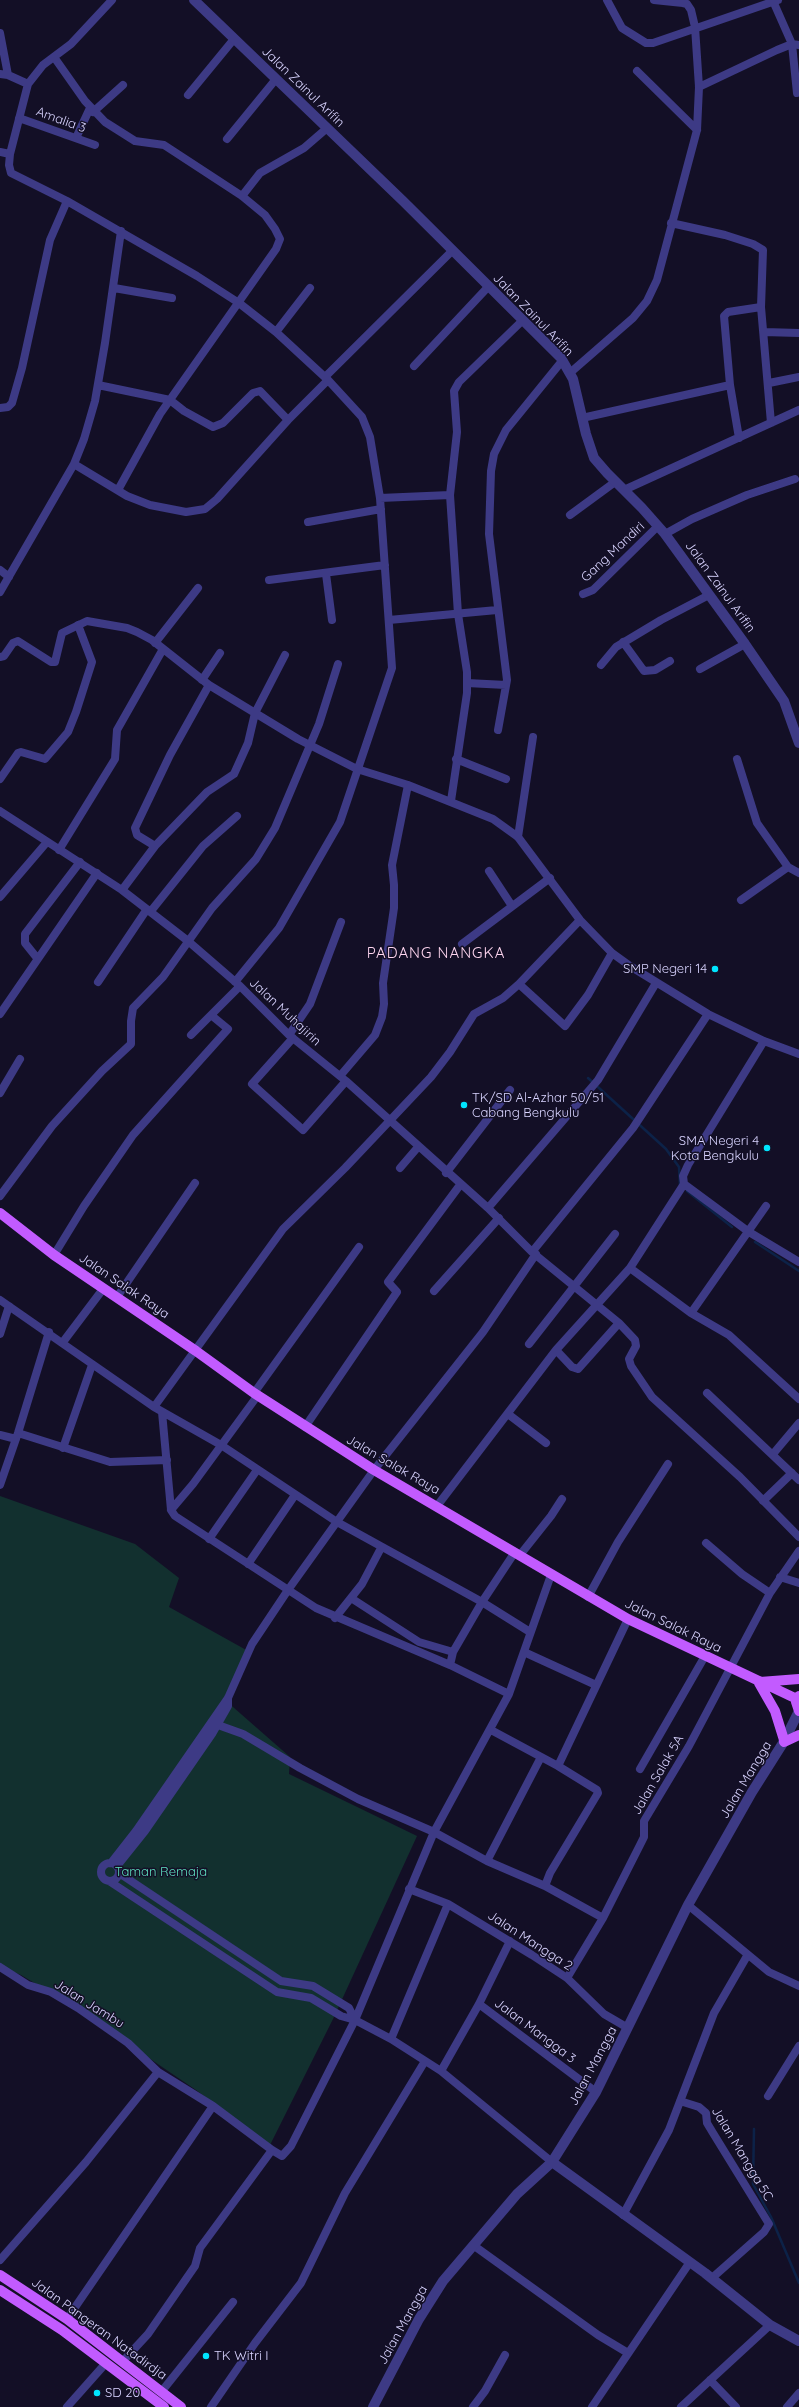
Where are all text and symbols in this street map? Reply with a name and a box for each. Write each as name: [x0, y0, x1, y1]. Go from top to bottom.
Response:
street label: Jalan Zainul Arifin: [258, 44, 348, 130]
street label: Amalia 3: [34, 104, 88, 136]
street label: Jalan Zainul Arifin: [490, 270, 576, 360]
street label: Gang Mandiri: [578, 519, 648, 585]
street label: Jalan Zainul Arifin: [682, 538, 758, 636]
district label: PADANG NANGKA: [367, 944, 505, 962]
place label: SMP Negeri 14: [623, 961, 707, 977]
marker: SMP Negeri 14: [710, 964, 720, 974]
street label: Jalan Muhajirin: [246, 975, 324, 1049]
place label: TK/SD Al-Azhar 50/51 Cabang Bengkulu: [472, 1090, 604, 1121]
marker: TK/SD Al-Azhar 50/51 Cabang Bengkulu: [459, 1100, 469, 1110]
place label: SMA Negeri 4 Kota Bengkulu: [671, 1133, 759, 1164]
marker: SMA Negeri 4 Kota Bengkulu: [762, 1143, 772, 1153]
street label: Jalan Salak Raya: [76, 1250, 172, 1322]
street label: Jalan Salak Raya: [343, 1432, 443, 1498]
street label: Jalan Salak Raya: [622, 1596, 724, 1656]
street label: Jalan Salak 5A: [629, 1732, 687, 1818]
street label: Jalan Mangga: [717, 1739, 775, 1821]
park label: Taman Remaja: [115, 1864, 207, 1880]
street label: Jalan Mangga 2: [485, 1908, 575, 1974]
street label: Jalan Jambu: [51, 1976, 127, 2032]
street label: Jalan Mangga 3: [491, 1995, 579, 2067]
street label: Jalan Mangga: [566, 2024, 620, 2108]
street label: Jalan Mangga 5C: [708, 2104, 776, 2204]
street label: Jalan Pangeran Natadirdja: [28, 2275, 170, 2383]
street label: Jalan Mangga: [375, 2283, 431, 2367]
place label: TK Witri I: [214, 2348, 269, 2364]
marker: TK Witri I: [201, 2351, 211, 2361]
place label: SD 20: [105, 2385, 140, 2401]
marker: SD 20: [92, 2388, 102, 2398]

